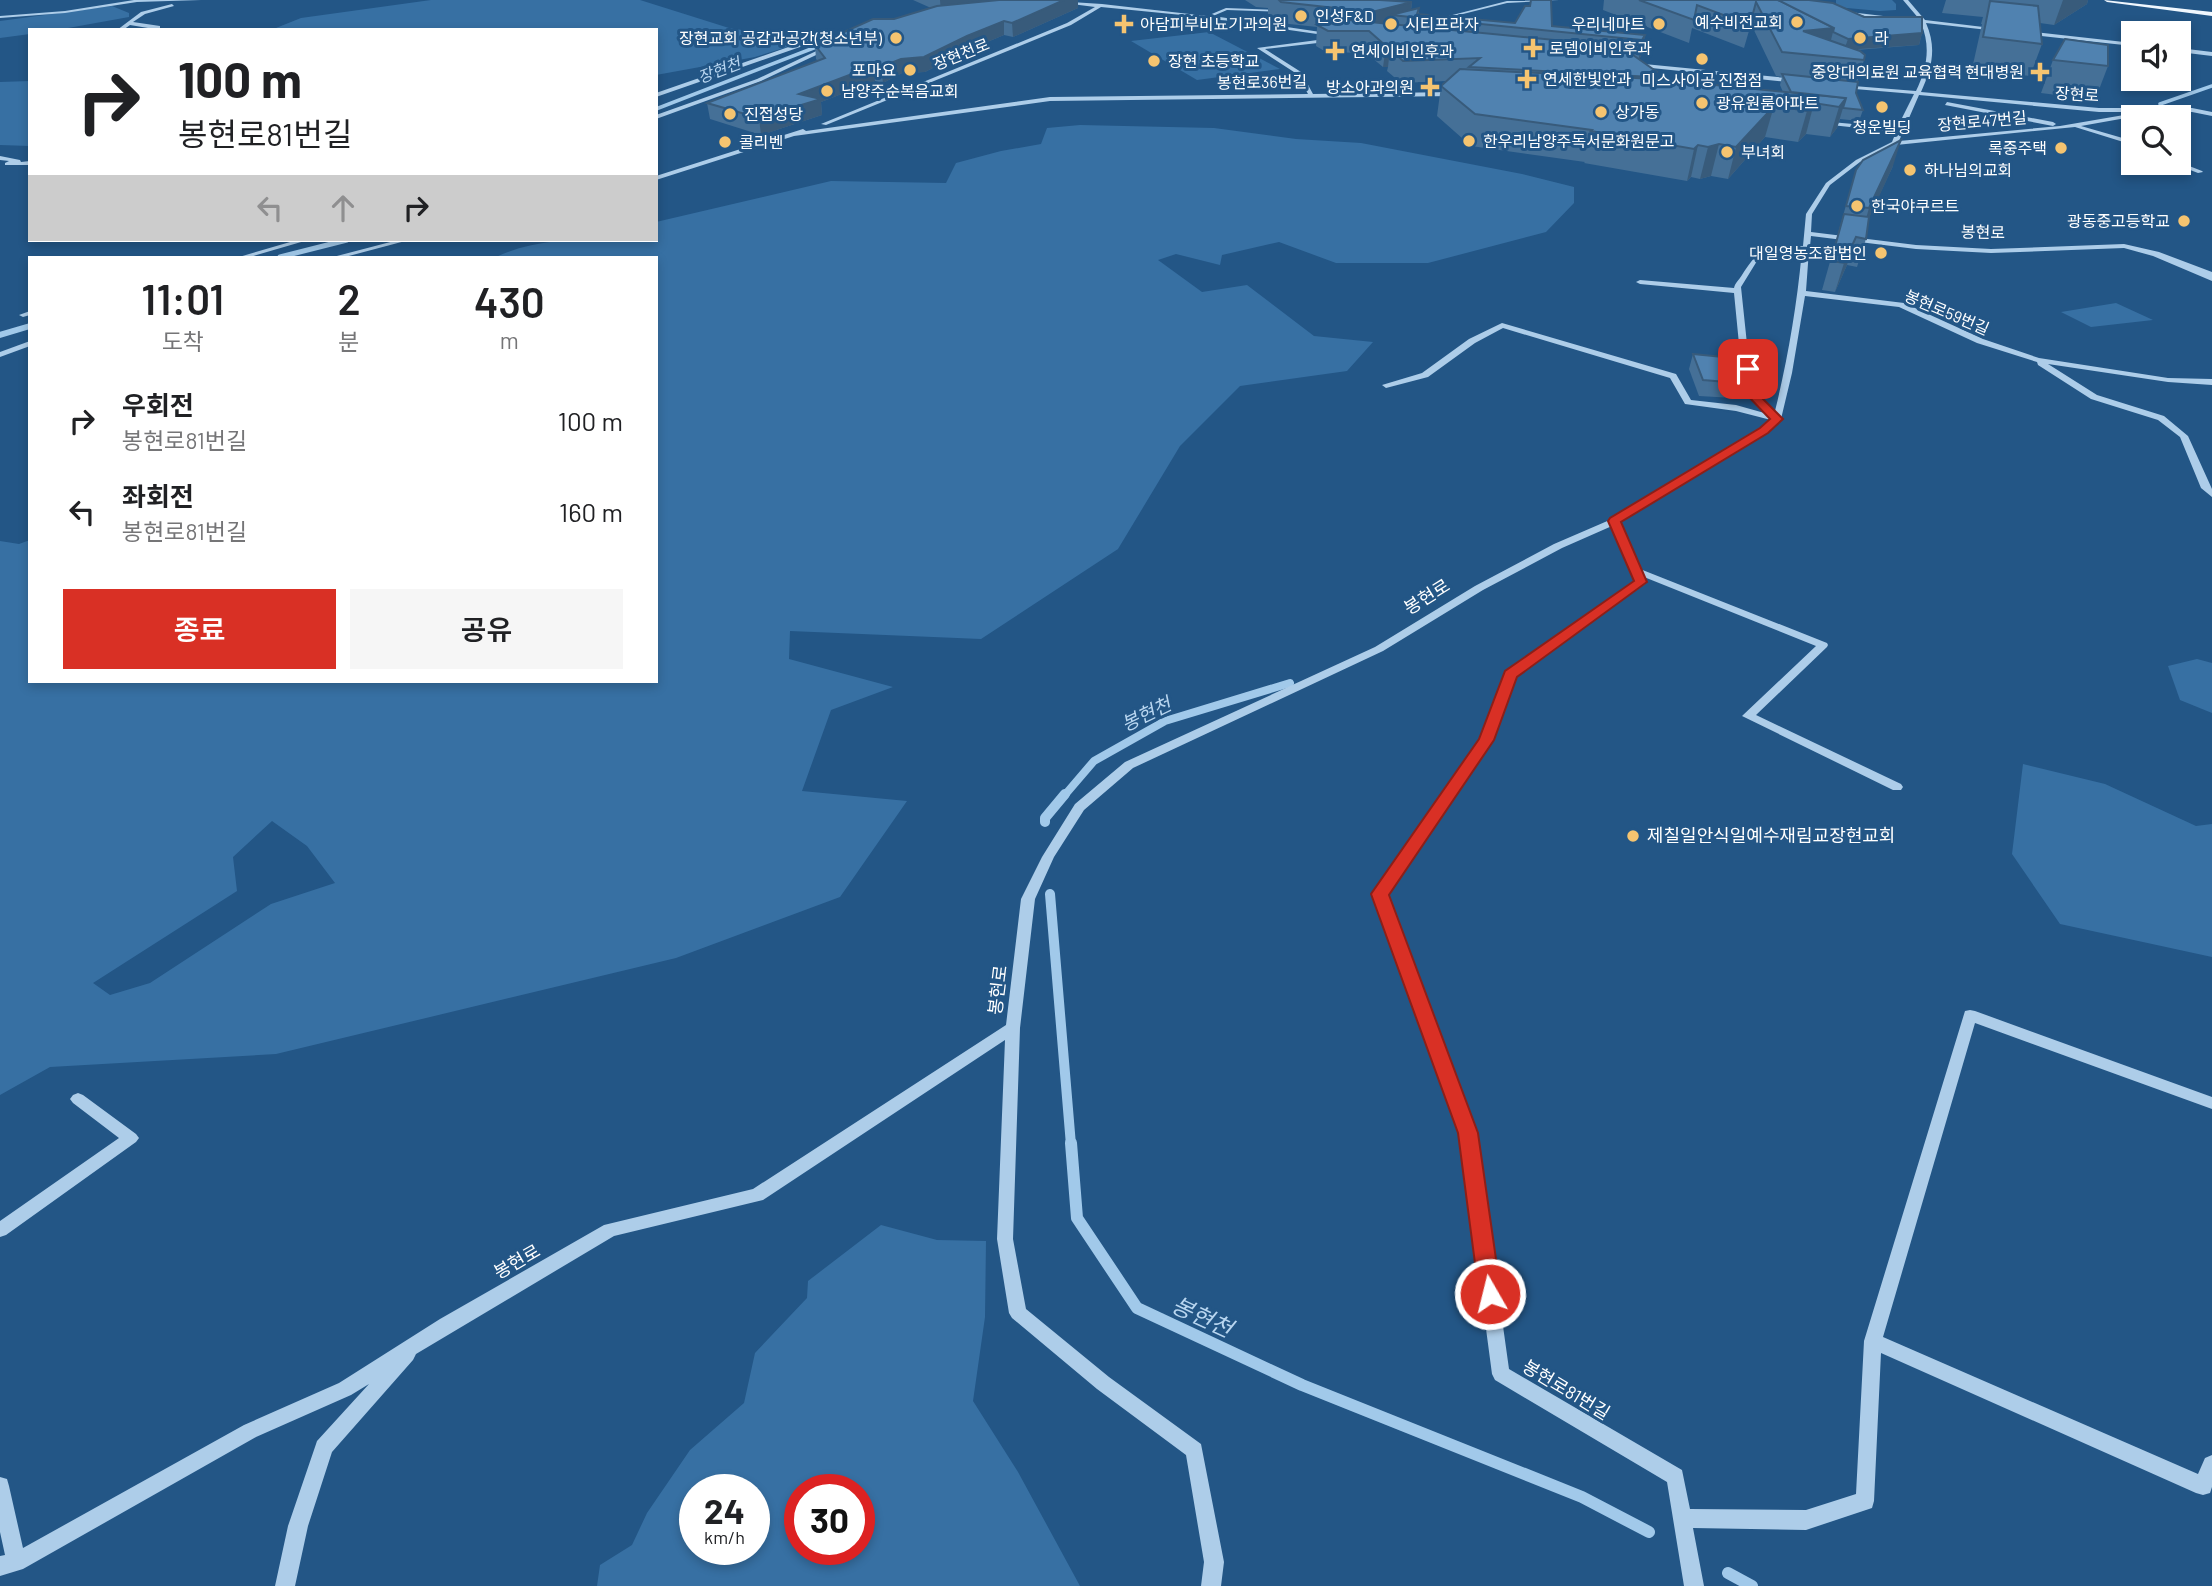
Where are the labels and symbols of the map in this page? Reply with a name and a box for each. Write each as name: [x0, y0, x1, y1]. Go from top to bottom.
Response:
place label: 인성F&D: [1315, 6, 1374, 25]
marker: 인성F&D: [1293, 8, 1309, 24]
place label: 예수비전교회: [1695, 12, 1783, 31]
marker: 아담피부비뇨기과의원: [1114, 14, 1134, 34]
place label: 아담피부비뇨기과의원: [1140, 14, 1287, 33]
place label: 시티프라자: [1405, 14, 1479, 33]
place label: 우리네마트: [1571, 14, 1645, 33]
marker: 예수비전교회: [1789, 14, 1805, 30]
marker: 시티프라자: [1383, 16, 1399, 32]
marker: 우리네마트: [1651, 16, 1667, 32]
place label: 장현교회 공감과공간(청소년부): [679, 28, 883, 47]
place label: 라: [1874, 28, 1889, 47]
marker: 장현교회 공감과공간(청소년부): [888, 30, 904, 46]
marker: 라: [1852, 30, 1868, 46]
street label: 장현천로: [930, 34, 992, 73]
marker: 로뎀이비인후과: [1523, 38, 1543, 58]
place label: 로뎀이비인후과: [1549, 38, 1652, 57]
marker: 연세이비인후과: [1325, 41, 1345, 61]
place label: 연세이비인후과: [1351, 41, 1454, 60]
place label: 장현 초등학교: [1168, 51, 1260, 70]
marker: 미스사이공 진접점: [1694, 51, 1710, 67]
water label: 장현천: [695, 52, 745, 86]
marker: 장현 초등학교: [1146, 53, 1162, 69]
place label: 포마요: [852, 60, 896, 79]
marker: 포마요: [902, 62, 918, 78]
place label: 중앙대의료원 교육협력 현대병원: [1812, 62, 2024, 81]
marker: 중앙대의료원 교육협력 현대병원: [2030, 62, 2050, 82]
marker: 연세한빛안과: [1517, 69, 1537, 89]
place label: 연세한빛안과: [1543, 69, 1632, 88]
place label: 미스사이공 진접점: [1642, 70, 1762, 89]
street label: 봉현로36번길: [1217, 71, 1307, 92]
place label: 방소아과의원: [1326, 77, 1414, 96]
marker: 방소아과의원: [1420, 77, 1440, 97]
place label: 남양주순복음교회: [841, 81, 959, 100]
street label: 장현로: [2054, 82, 2100, 105]
marker: 남양주순복음교회: [819, 83, 835, 99]
place label: 광유원룸아파트: [1716, 93, 1819, 112]
marker: 광유원룸아파트: [1694, 95, 1710, 111]
marker: 청운빌딩: [1874, 99, 1890, 115]
place label: 상가동: [1615, 102, 1659, 121]
place label: 진접성당: [744, 104, 803, 123]
marker: 상가동: [1593, 104, 1609, 120]
marker: 진접성당: [722, 106, 738, 122]
street label: 장현로47번길: [1937, 107, 2027, 134]
place label: 청운빌딩: [1853, 117, 1911, 136]
place label: 한우리남양주독서문화원문고: [1483, 131, 1674, 150]
place label: 콜리벤: [739, 132, 783, 151]
marker: 한우리남양주독서문화원문고: [1461, 133, 1477, 149]
marker: 콜리벤: [717, 134, 733, 150]
place label: 록중주택: [1988, 138, 2047, 157]
marker: 록중주택: [2053, 140, 2069, 156]
place label: 부녀회: [1741, 142, 1785, 161]
marker: 부녀회: [1719, 144, 1735, 160]
place label: 하나님의교회: [1924, 160, 2012, 179]
marker: 하나님의교회: [1902, 162, 1918, 178]
place label: 한국야쿠르트: [1871, 196, 1959, 215]
marker: 한국야쿠르트: [1849, 198, 1865, 214]
place label: 광동중고등학교: [2067, 211, 2170, 230]
marker: 광동중고등학교: [2176, 213, 2192, 229]
street label: 봉현로: [1961, 222, 2006, 241]
place label: 대일영농조합법인: [1749, 243, 1867, 262]
marker: 대일영농조합법인: [1873, 245, 1889, 261]
street label: 봉현로59번길: [1902, 285, 1992, 338]
pin: [1718, 339, 1778, 399]
street label: 봉현로: [1400, 574, 1453, 619]
water label: 봉현천: [1117, 691, 1176, 735]
place label: 제칠일안식일예수재림교장현교회: [1647, 824, 1895, 846]
marker: 제칠일안식일예수재림교장현교회: [1625, 828, 1641, 844]
street label: 봉현로: [983, 964, 1011, 1016]
street label: 봉현로: [489, 1239, 544, 1283]
position arrow: [1453, 1257, 1527, 1331]
water label: 봉현천: [1168, 1290, 1240, 1343]
street label: 봉현로81번길: [1519, 1354, 1614, 1424]
speed limit sign: 30: [784, 1474, 875, 1565]

